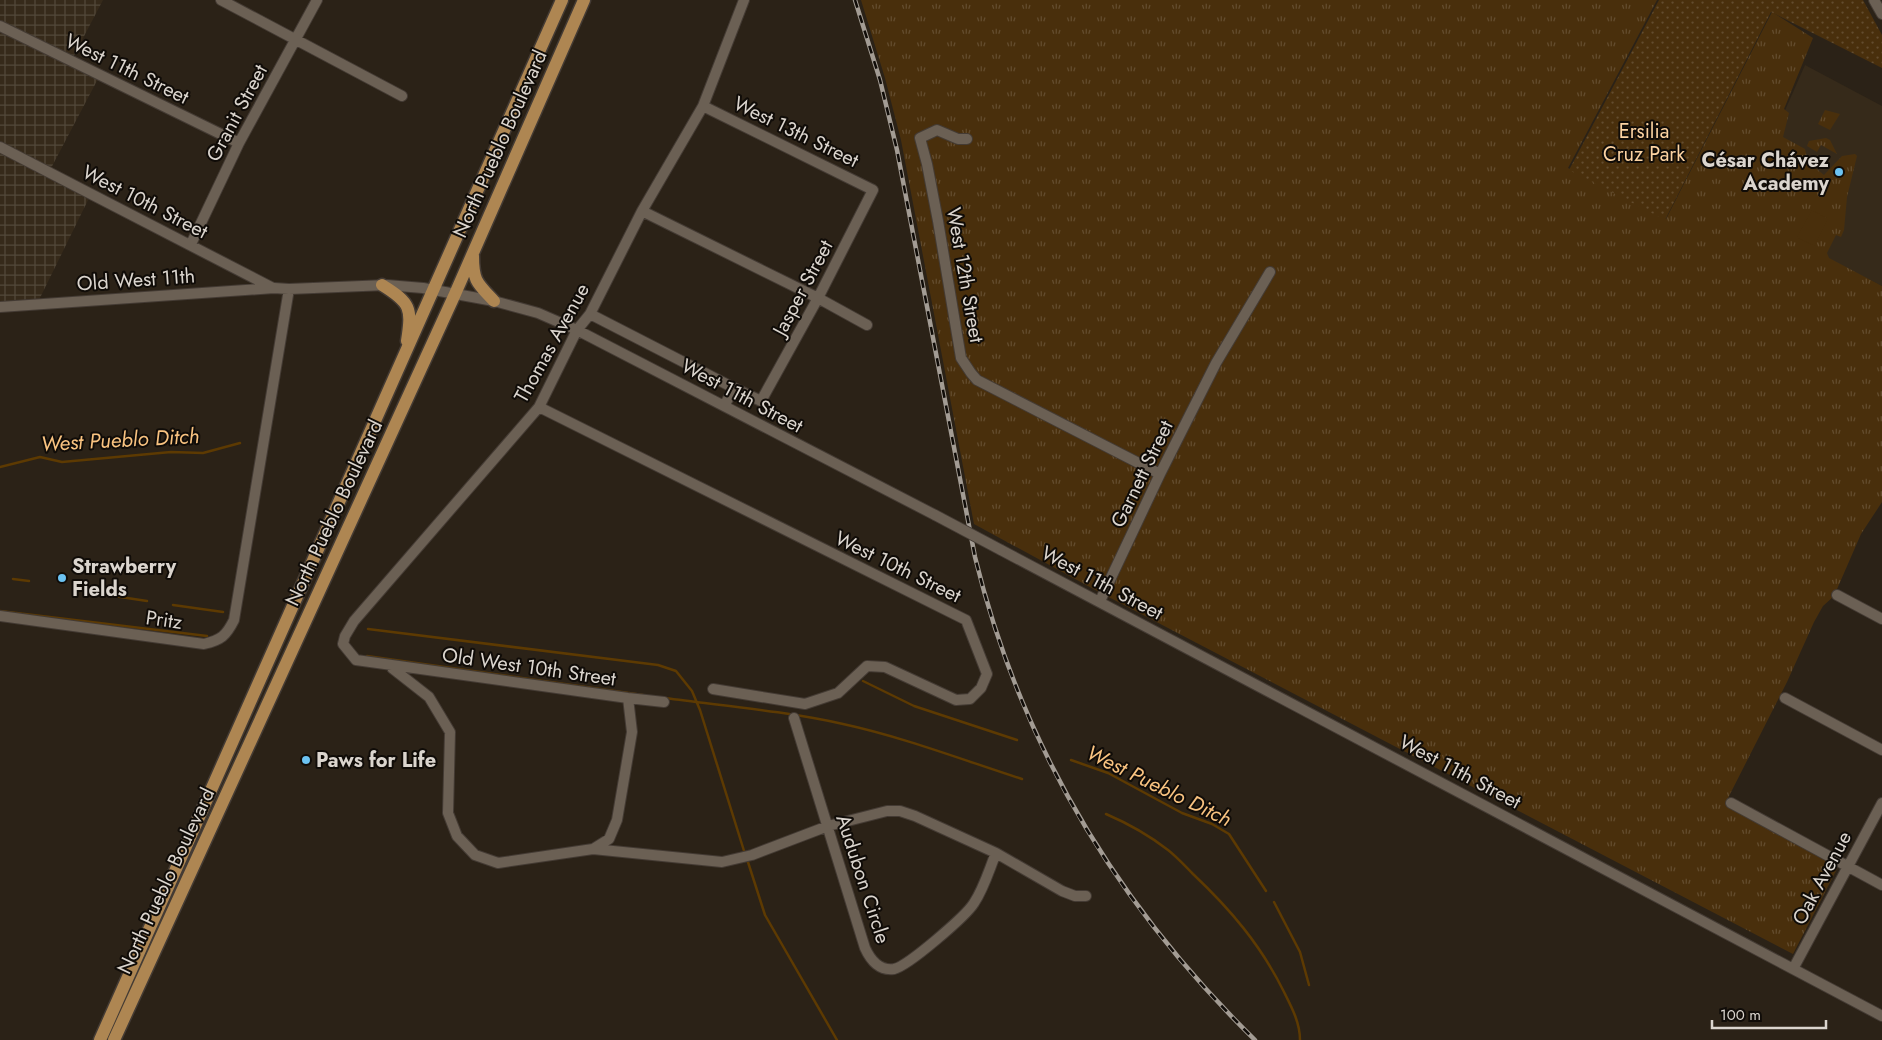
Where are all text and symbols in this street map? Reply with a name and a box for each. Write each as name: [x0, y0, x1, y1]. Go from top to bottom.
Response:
street label: West 11th Street: [60, 27, 194, 112]
street label: North Pueblo Boulevard: [446, 45, 554, 243]
street label: Granit Street: [199, 59, 275, 167]
street label: West 13th Street: [728, 89, 864, 175]
park label: Ersilia Cruz Park: [1603, 117, 1685, 169]
place label: César Chávez Academy: [1701, 146, 1830, 198]
street label: West 10th Street: [77, 158, 213, 246]
marker: César Chávez Academy: [1833, 166, 1845, 178]
street label: West 12th Street: [939, 205, 991, 345]
street label: Jasper Street: [764, 235, 840, 344]
street label: Old West 11th: [76, 261, 196, 299]
street label: Thomas Avenue: [507, 278, 597, 408]
street label: West 11th Street: [676, 352, 808, 440]
street label: North Pueblo Boulevard: [278, 415, 390, 611]
street label: Garnett Street: [1104, 415, 1181, 533]
water label: West Pueblo Ditch: [40, 421, 200, 459]
street label: West 10th Street: [830, 524, 966, 610]
street label: West 11th Street: [1036, 539, 1168, 627]
place label: Strawberry Fields: [72, 552, 177, 604]
marker: Strawberry Fields: [56, 572, 68, 584]
street label: Pritz: [144, 603, 184, 637]
street label: Old West 10th Street: [440, 640, 618, 694]
street label: West 11th Street: [1394, 728, 1526, 816]
water label: West Pueblo Ditch: [1081, 738, 1237, 834]
place label: Paws for Life: [316, 746, 436, 775]
marker: Paws for Life: [300, 754, 312, 766]
street label: North Pueblo Boulevard: [110, 783, 222, 979]
street label: Audubon Circle: [829, 811, 897, 947]
street label: Oak Avenue: [1785, 826, 1859, 930]
scale bar: [1712, 998, 1826, 1030]
text: 100 m: [1720, 1004, 1761, 1026]

